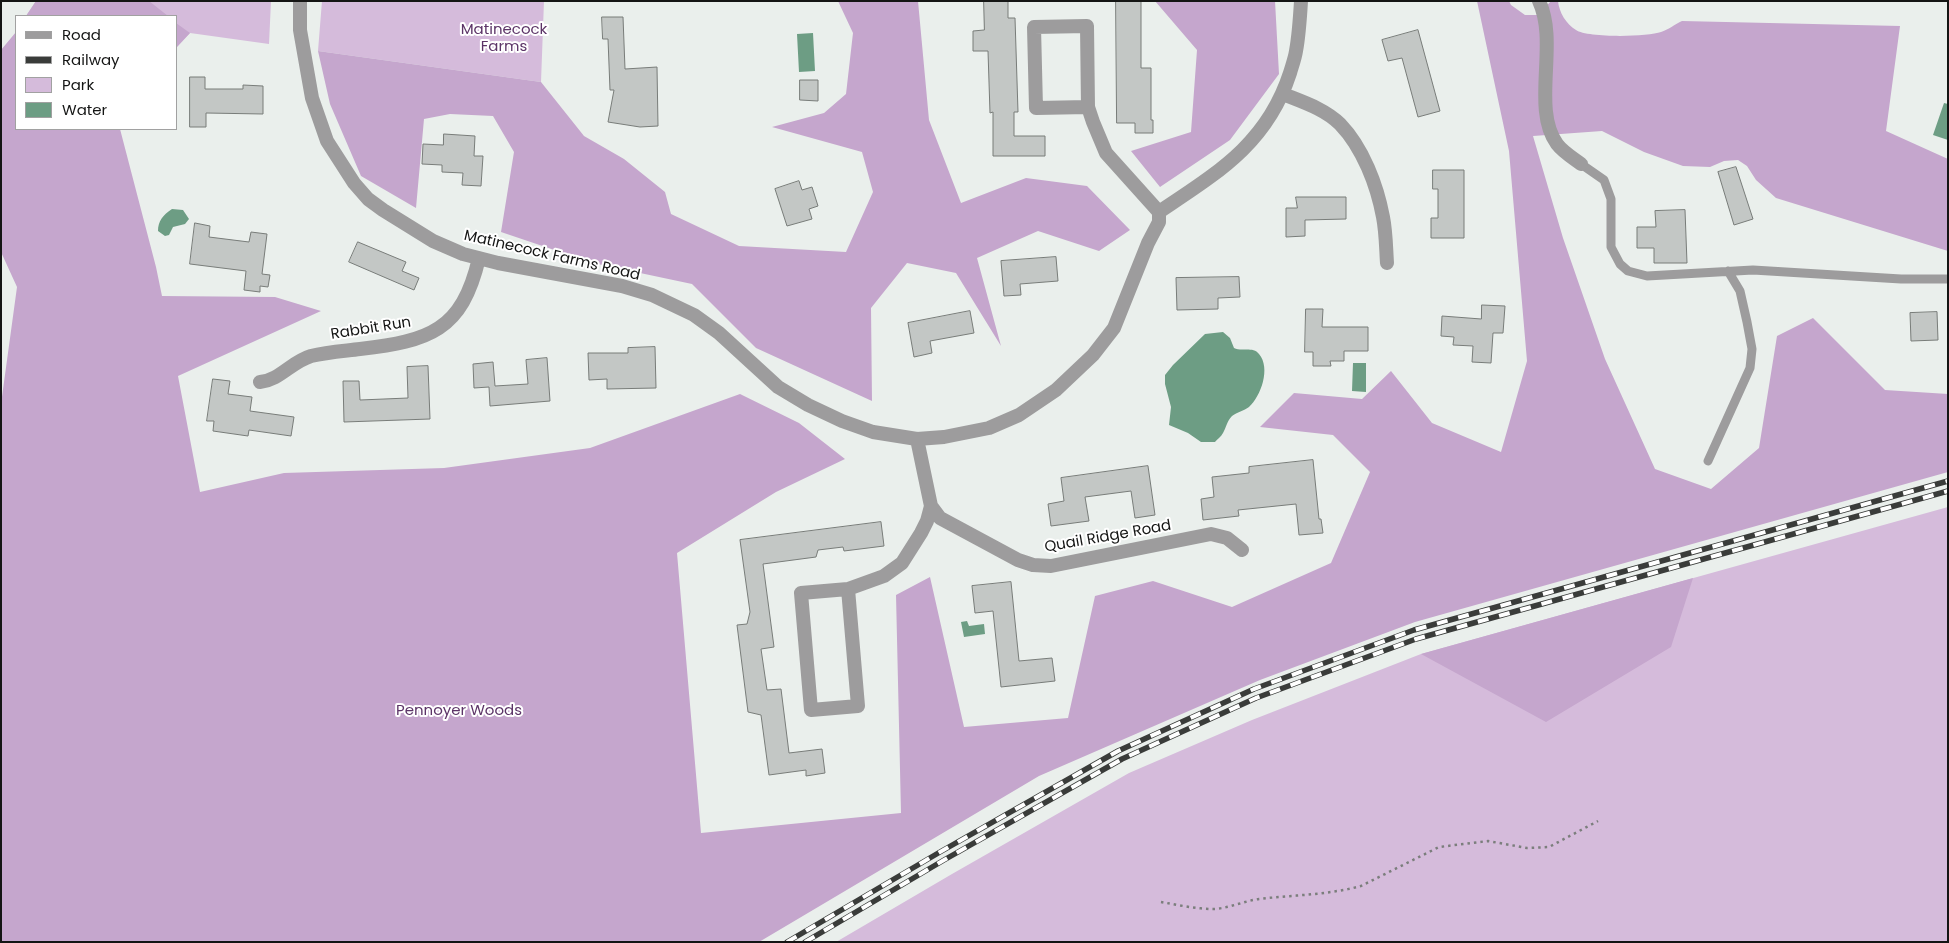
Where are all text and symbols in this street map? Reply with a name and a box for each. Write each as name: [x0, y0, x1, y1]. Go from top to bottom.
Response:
legend: [15, 15, 178, 130]
park label: Matinecock Farms: [461, 21, 547, 56]
text: Road: [62, 24, 101, 45]
text: Railway: [62, 49, 120, 70]
text: Park: [62, 74, 94, 95]
text: Water: [62, 99, 107, 120]
street label: Matinecock Farms Road: [462, 227, 642, 285]
street label: Rabbit Run: [330, 314, 412, 344]
street label: Quail Ridge Road: [1043, 517, 1173, 557]
park label: Pennoyer Woods: [396, 702, 522, 720]

